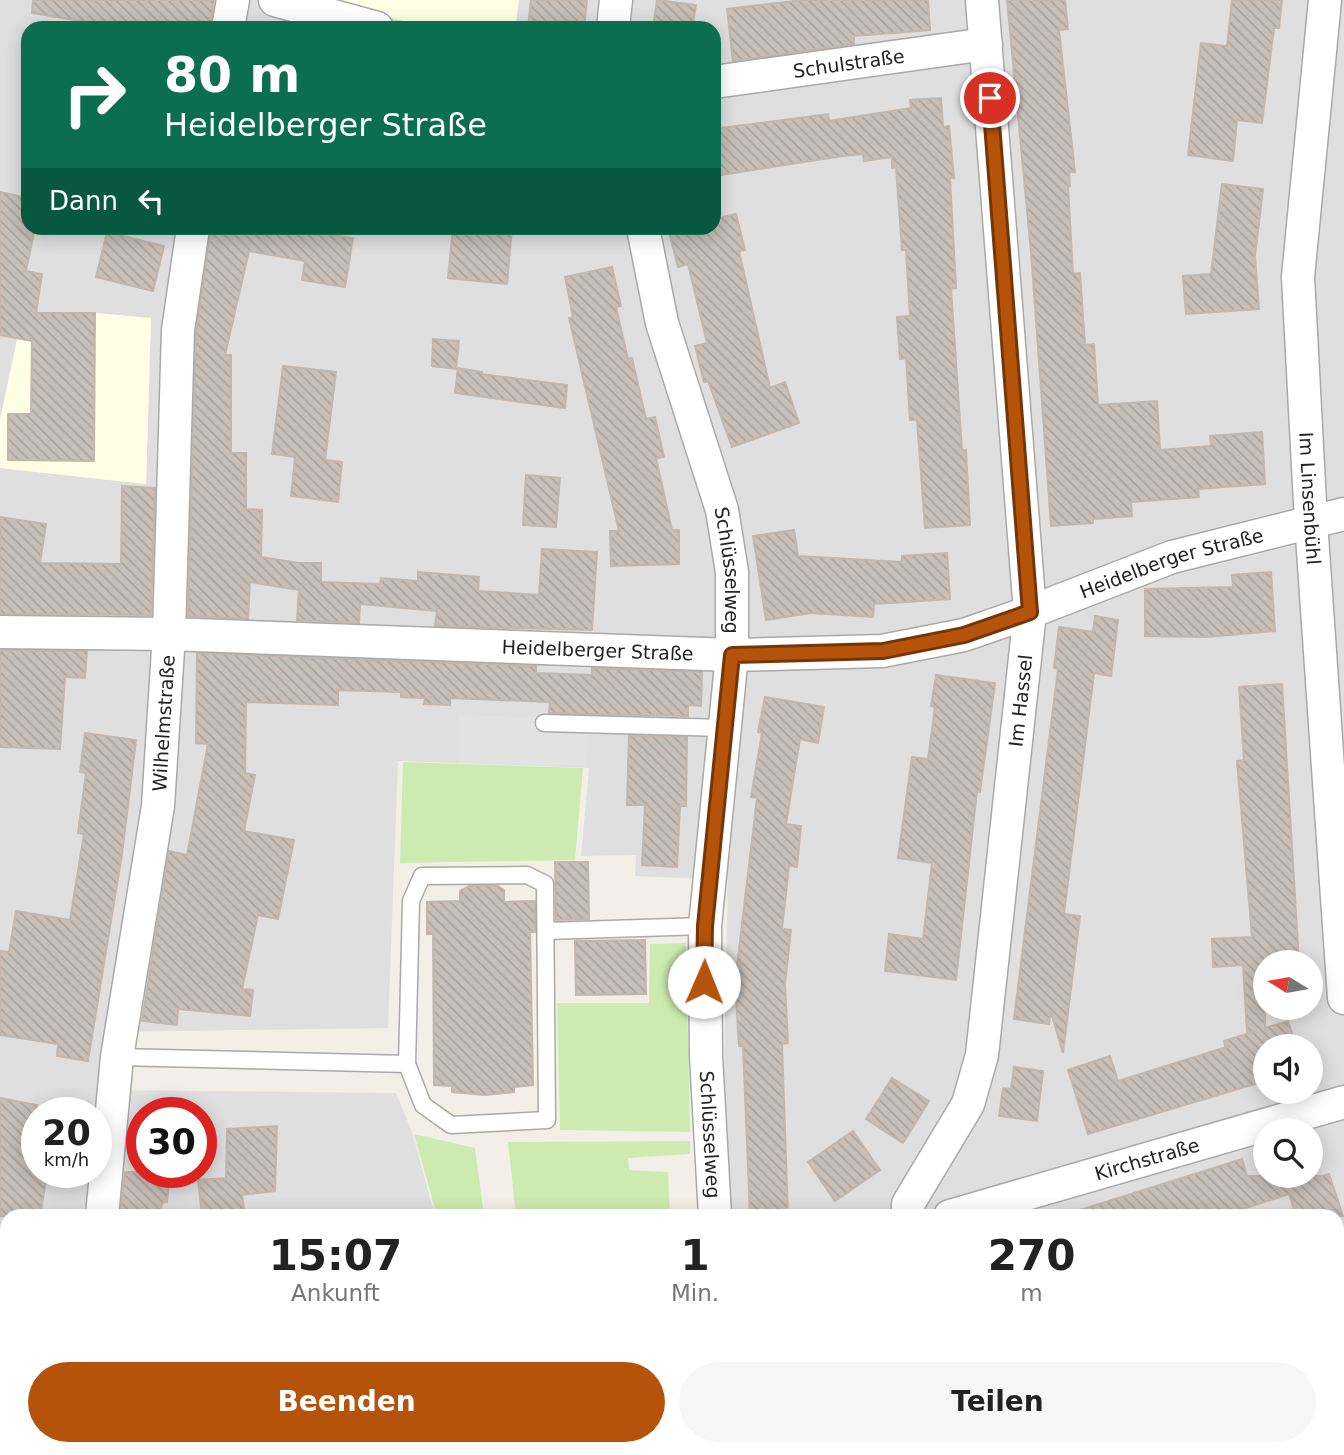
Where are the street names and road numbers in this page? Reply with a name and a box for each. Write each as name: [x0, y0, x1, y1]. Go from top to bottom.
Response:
street label: Schulstraße: [792, 45, 906, 82]
street label: Im Linsenbühl: [1295, 431, 1325, 566]
street label: Schlüsselweg: [711, 505, 743, 634]
street label: Heidelberger Straße: [1077, 524, 1266, 603]
street label: Heidelberger Straße: [501, 635, 694, 665]
street label: Im Hassel: [1004, 653, 1036, 748]
street label: Wilhelmstraße: [148, 654, 179, 792]
street label: Schlüsselweg: [696, 1070, 725, 1199]
street label: Kirchstraße: [1092, 1133, 1202, 1185]

